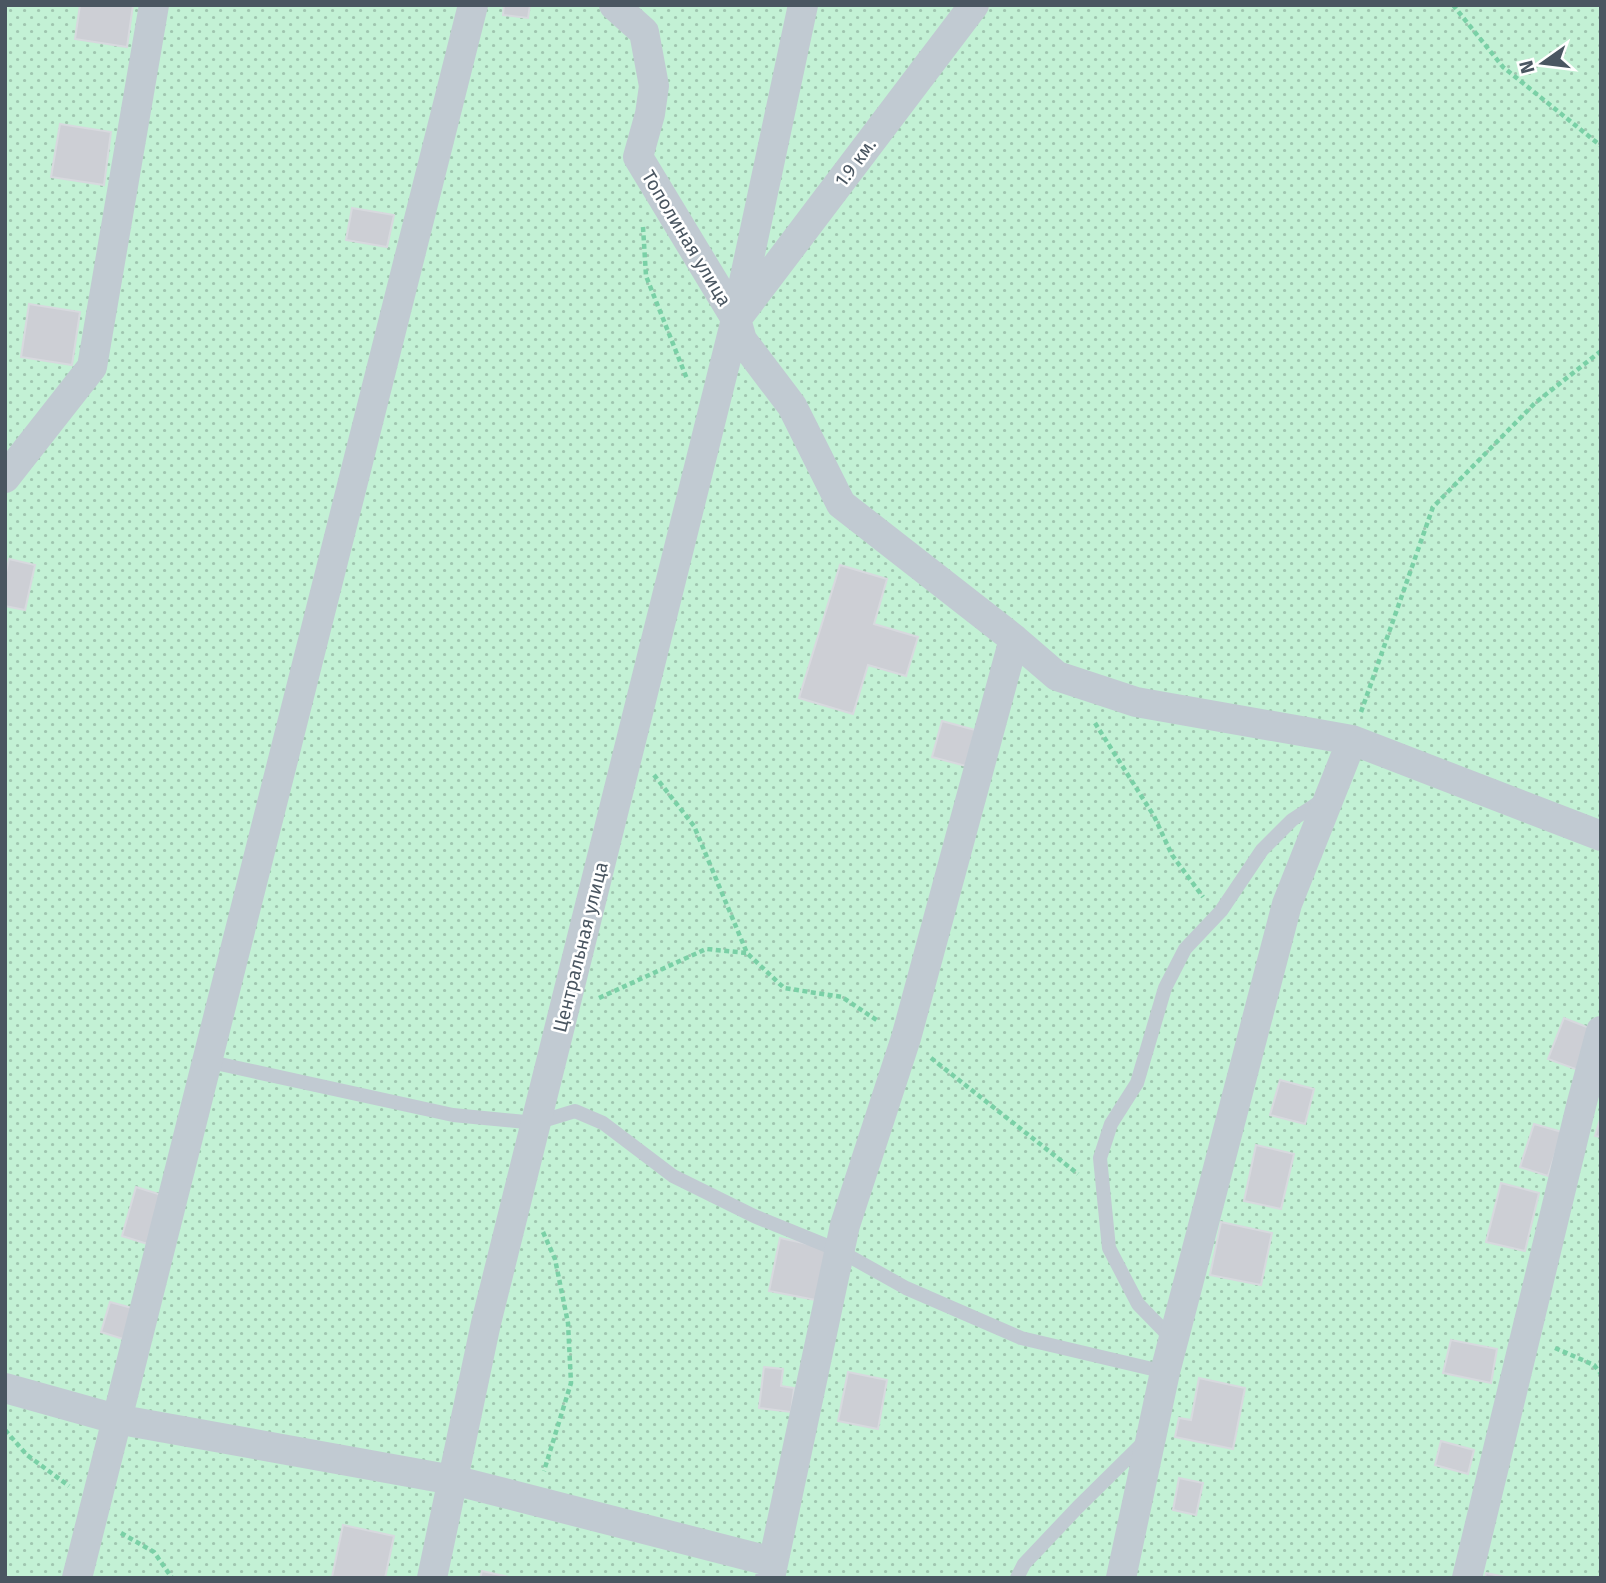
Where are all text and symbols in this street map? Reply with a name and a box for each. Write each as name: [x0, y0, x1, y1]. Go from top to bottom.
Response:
north arrow: [1508, 28, 1578, 98]
text: N: [1514, 58, 1540, 76]
street label: 1.9 км.: [830, 134, 881, 191]
street label: Тополиная улица: [637, 166, 736, 310]
street label: Центральная улица: [548, 859, 613, 1035]

